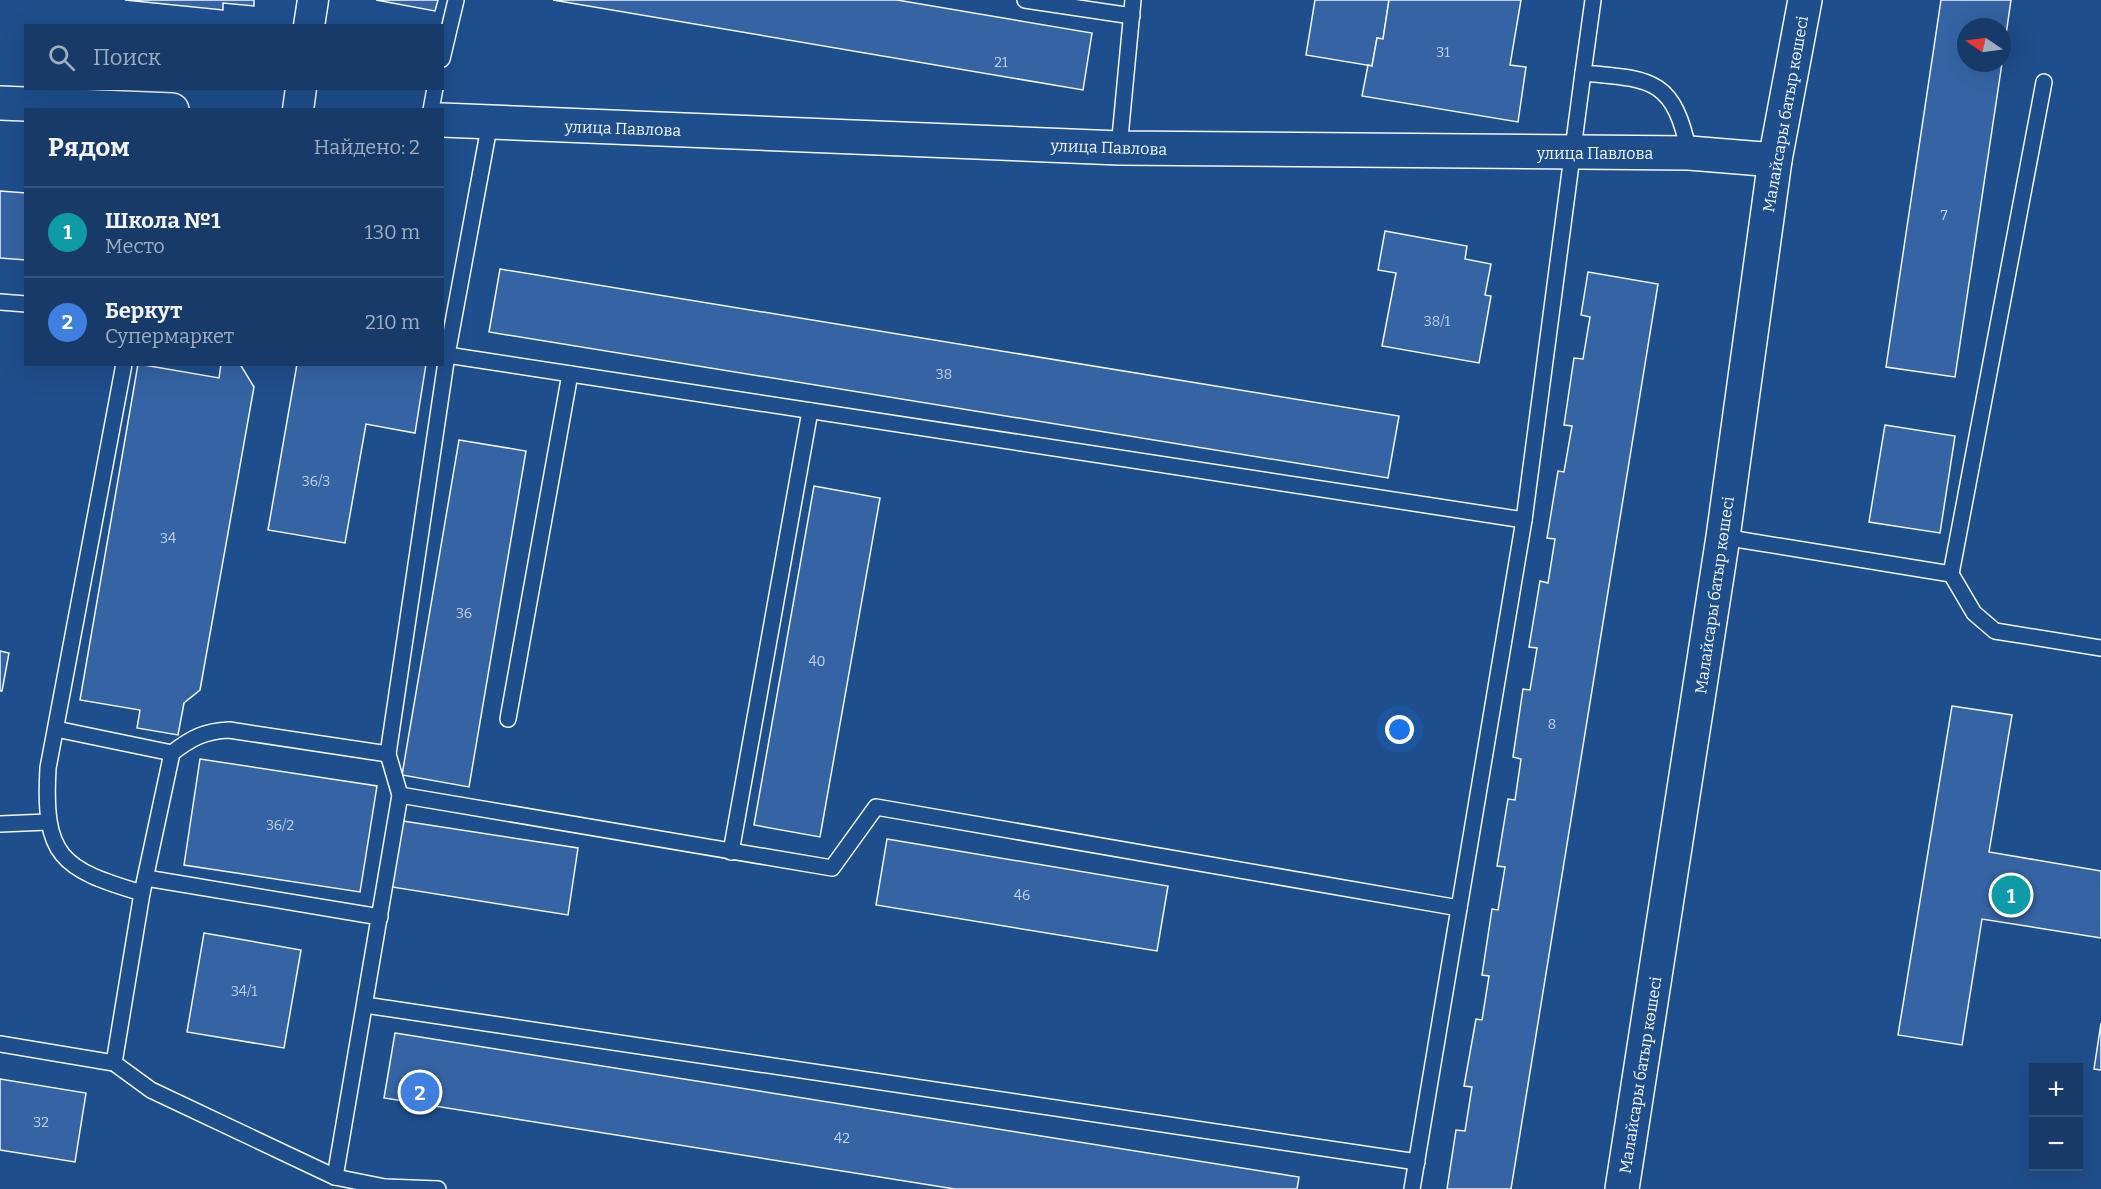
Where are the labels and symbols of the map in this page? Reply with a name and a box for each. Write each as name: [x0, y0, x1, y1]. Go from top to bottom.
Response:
street label: Малайсары батыр көшесі: [1759, 14, 1812, 214]
north arrow: [1957, 18, 2011, 72]
house number: 31: [1436, 44, 1450, 61]
house number: 21: [994, 54, 1008, 71]
street label: улица Павлова: [563, 117, 682, 140]
street label: улица Павлова: [1049, 136, 1168, 159]
street label: улица Павлова: [1536, 144, 1654, 163]
house number: 7: [1940, 207, 1948, 224]
house number: 38/1: [1424, 313, 1451, 330]
house number: 38: [936, 366, 952, 383]
house number: 36/3: [302, 473, 330, 490]
street label: Малайсары батыр көшесі: [1691, 495, 1738, 695]
house number: 34: [160, 530, 176, 547]
house number: 36: [456, 605, 472, 622]
house number: 40: [808, 653, 826, 670]
your location: [1385, 715, 1414, 744]
house number: 8: [1548, 716, 1556, 733]
house number: 36/2: [266, 817, 294, 834]
pin: 1: [1992, 872, 2030, 918]
house number: 46: [1014, 887, 1030, 904]
street label: Малайсары батыр көшесі: [1616, 975, 1665, 1175]
house number: 34/1: [231, 983, 257, 1000]
pin: 2: [400, 1070, 440, 1114]
house number: 32: [33, 1114, 49, 1131]
house number: 42: [834, 1130, 850, 1147]

